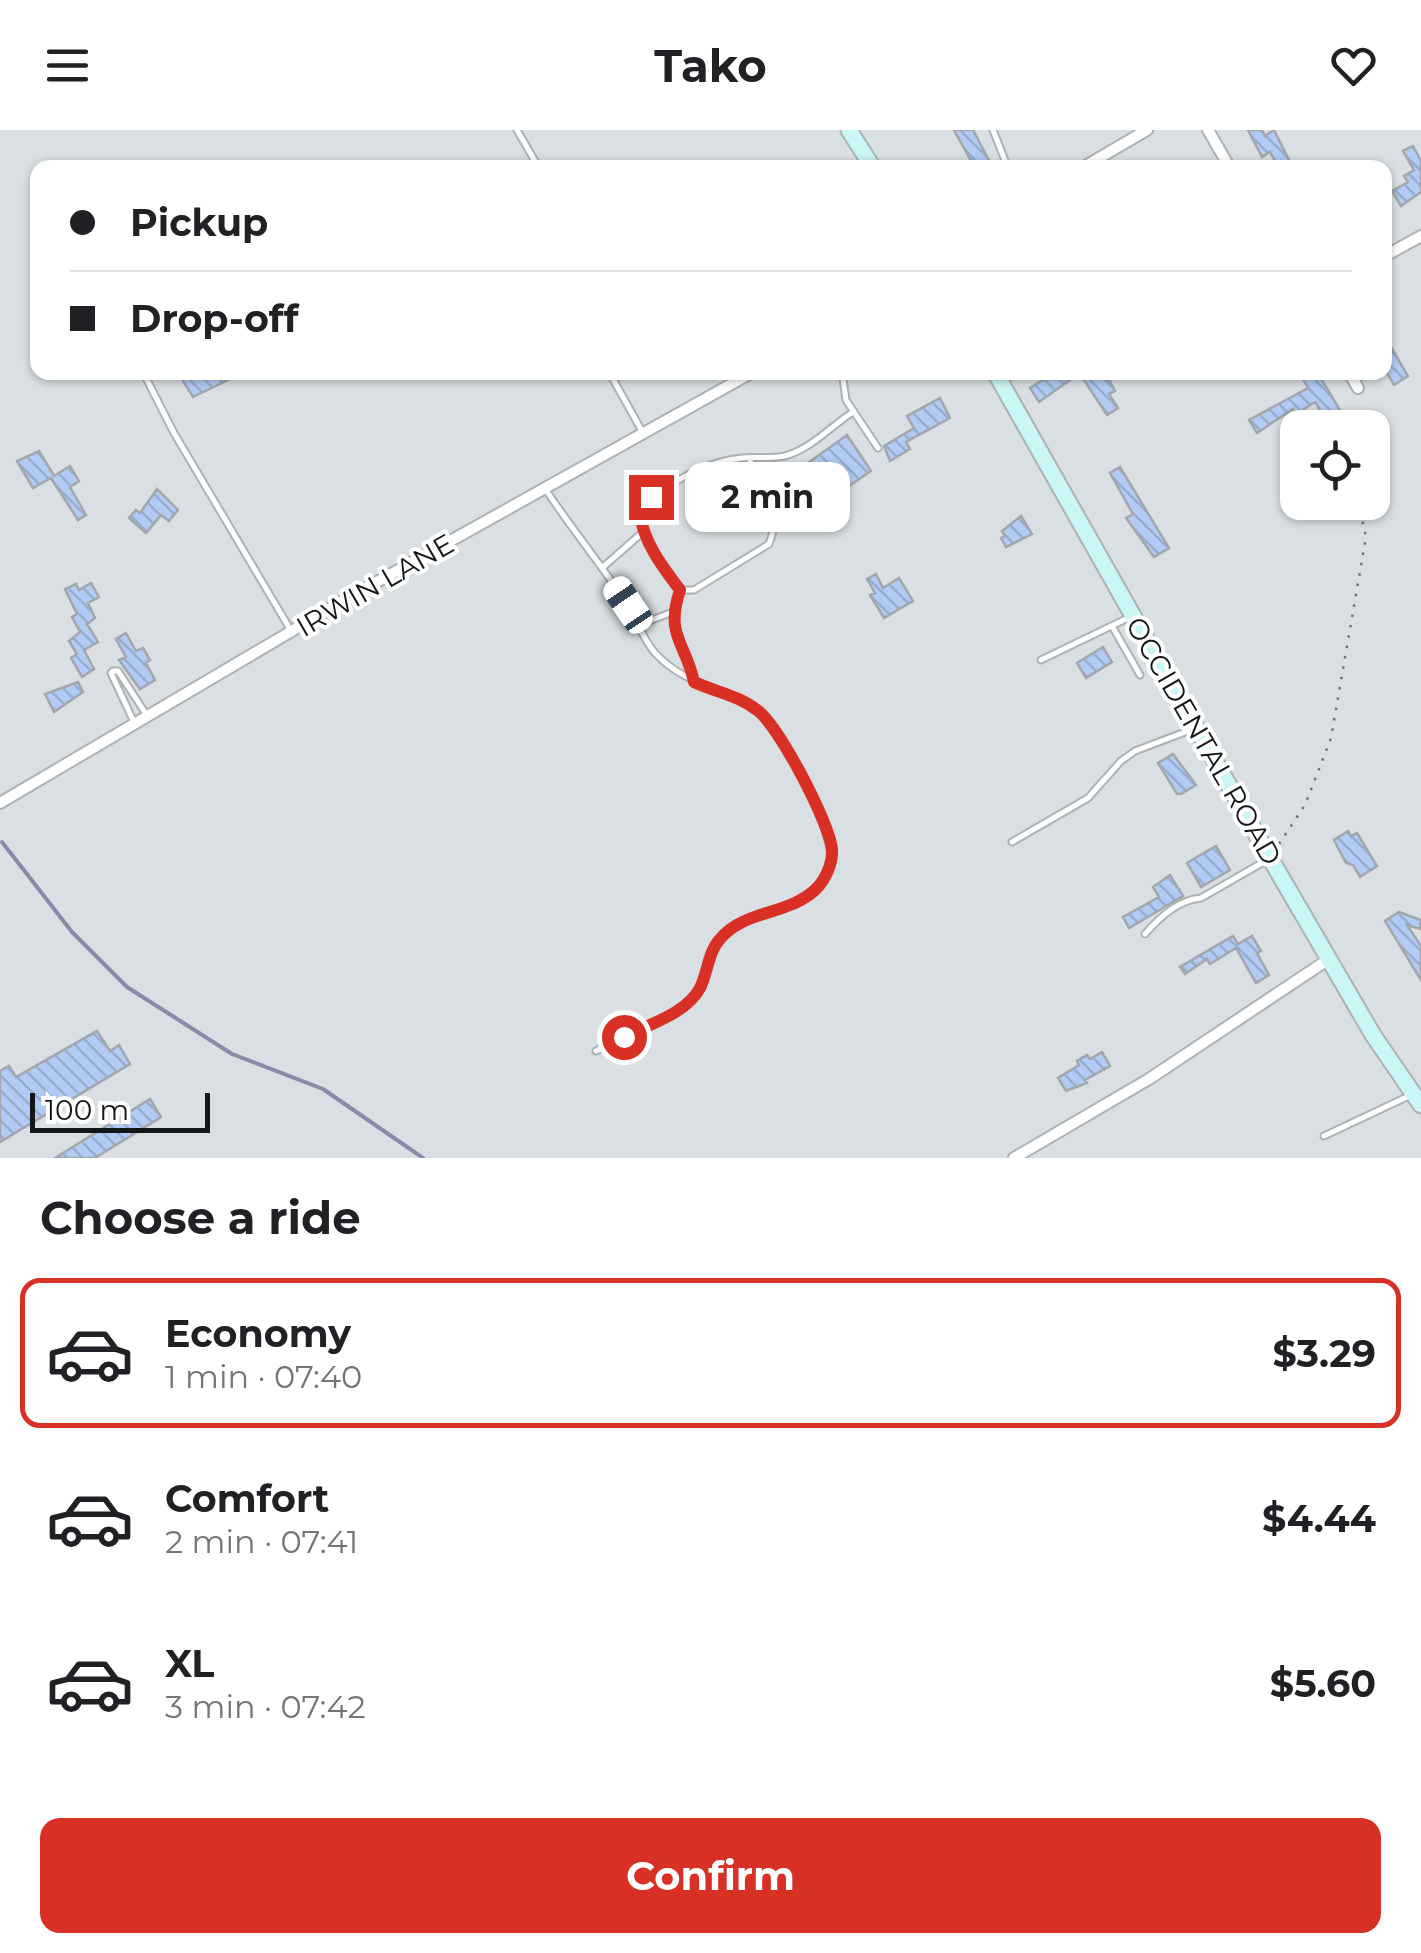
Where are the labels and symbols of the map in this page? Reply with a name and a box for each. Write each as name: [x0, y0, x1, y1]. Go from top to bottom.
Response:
callout: 2 min: [686, 462, 851, 532]
route end: [629, 475, 674, 520]
street label: IRWIN LANE: [290, 526, 460, 644]
car: [599, 572, 657, 638]
street label: OCCIDENTAL ROAD: [1119, 611, 1289, 871]
route start: [602, 1015, 647, 1060]
scale bar: [30, 1088, 210, 1133]

